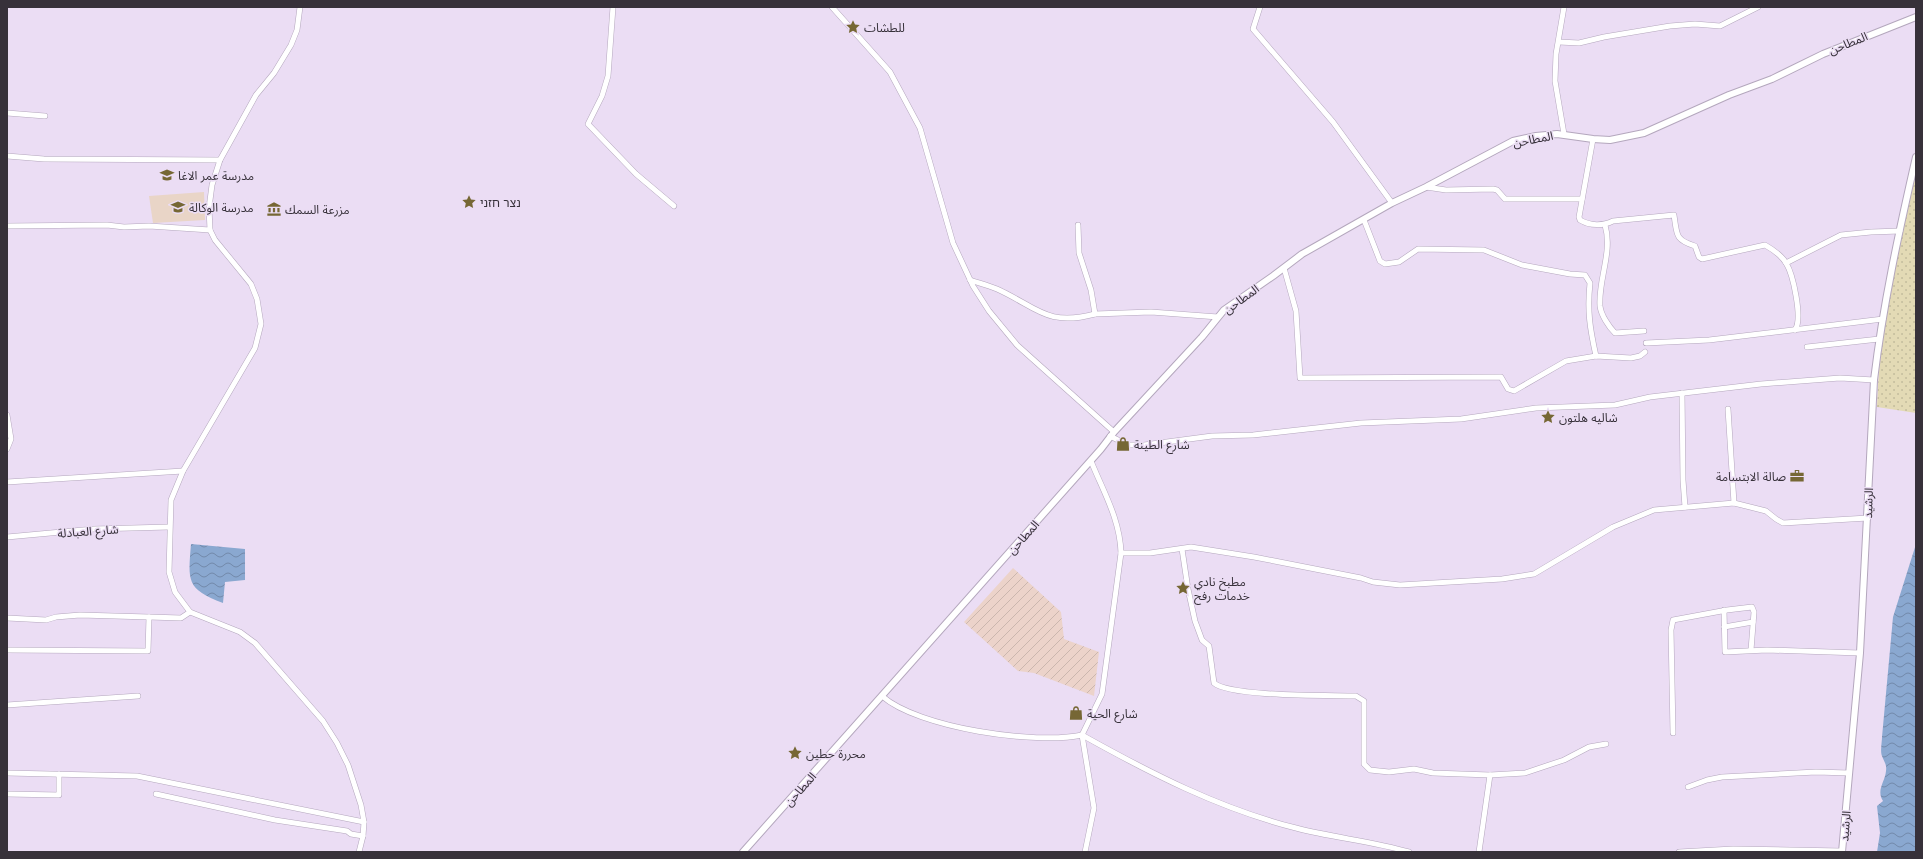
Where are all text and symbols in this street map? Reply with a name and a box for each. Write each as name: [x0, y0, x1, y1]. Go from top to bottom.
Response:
place icon: للطشات: [845, 19, 861, 35]
place label: للطشات: [864, 20, 905, 35]
street label: المطاحن: [1826, 28, 1870, 58]
street label: المطاحن: [1512, 128, 1555, 150]
school or university icon: مدرسة عمر الاغا: [159, 167, 175, 183]
place label: مدرسة عمر الاغا: [178, 168, 254, 183]
place icon: נצר חזני: [461, 194, 477, 210]
place label: נצר חזני: [480, 195, 521, 210]
school or university icon: مدرسة الوكالة: [170, 199, 186, 215]
place label: مدرسة الوكالة: [189, 200, 253, 215]
museum icon: مزرعة السمك: [266, 201, 282, 217]
place label: مزرعة السمك: [285, 202, 350, 217]
street label: المطاحن: [1220, 281, 1262, 317]
place icon: شاليه هلتون: [1540, 409, 1556, 425]
place label: شاليه هلتون: [1559, 410, 1618, 425]
shop icon: شارع الطينة: [1115, 436, 1131, 452]
place label: شارع الطينة: [1134, 437, 1190, 454]
office icon: صالة الابتسامة: [1789, 468, 1805, 484]
place label: صالة الابتسامة: [1716, 469, 1786, 484]
street label: الرشيد: [1860, 487, 1876, 519]
street label: المطاحن: [1004, 517, 1042, 557]
street label: شارع العبادلة: [57, 521, 119, 543]
place label: مطبخ نادي خدمات رفح: [1194, 574, 1250, 605]
place icon: مطبخ نادي خدمات رفح: [1175, 580, 1191, 596]
shop icon: شارع الحية: [1068, 705, 1084, 721]
place label: شارع الحية: [1087, 706, 1138, 723]
place icon: محررة حطين: [787, 745, 803, 761]
place label: محررة حطين: [806, 746, 866, 761]
street label: المطاحن: [781, 769, 819, 809]
street label: الرشيد: [1836, 810, 1854, 842]

